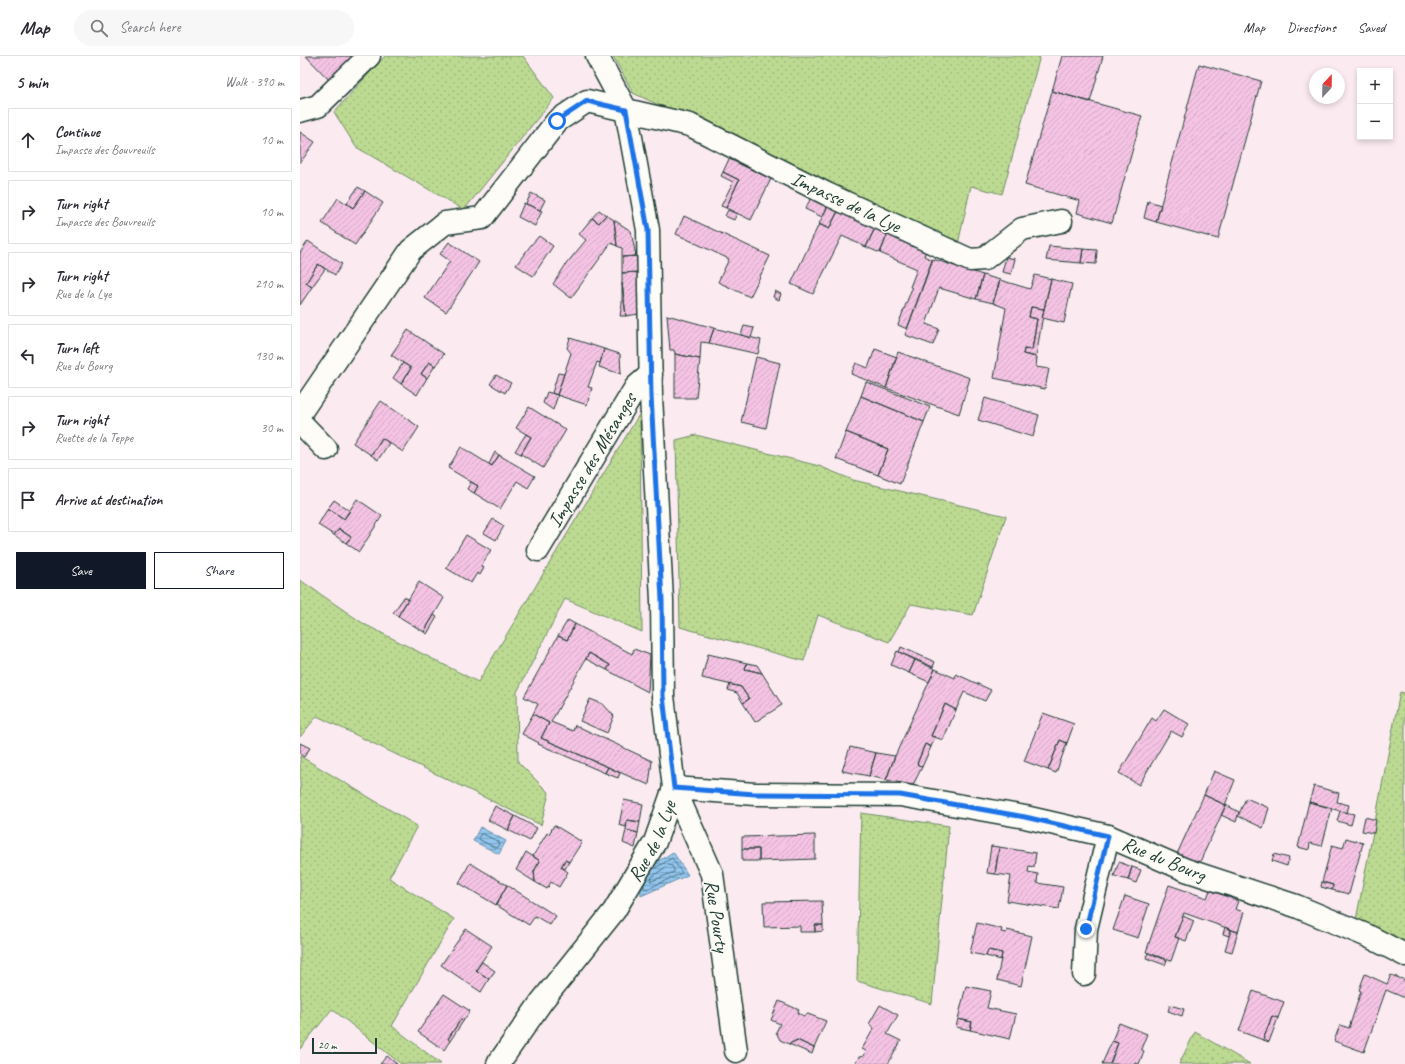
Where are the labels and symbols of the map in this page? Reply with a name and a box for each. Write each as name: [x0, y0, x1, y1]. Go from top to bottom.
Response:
north arrow: [1309, 68, 1345, 104]
route start: [548, 112, 566, 130]
street label: Impasse de la Lye: [787, 166, 906, 239]
street label: Impasse des Mésanges: [542, 386, 643, 532]
street label: Rue de la Lye: [622, 796, 682, 886]
street label: Rue du Bourg: [1118, 831, 1211, 888]
street label: Rue Pourty: [699, 878, 735, 956]
route end: [1077, 920, 1095, 938]
scale bar: [312, 1036, 377, 1055]

